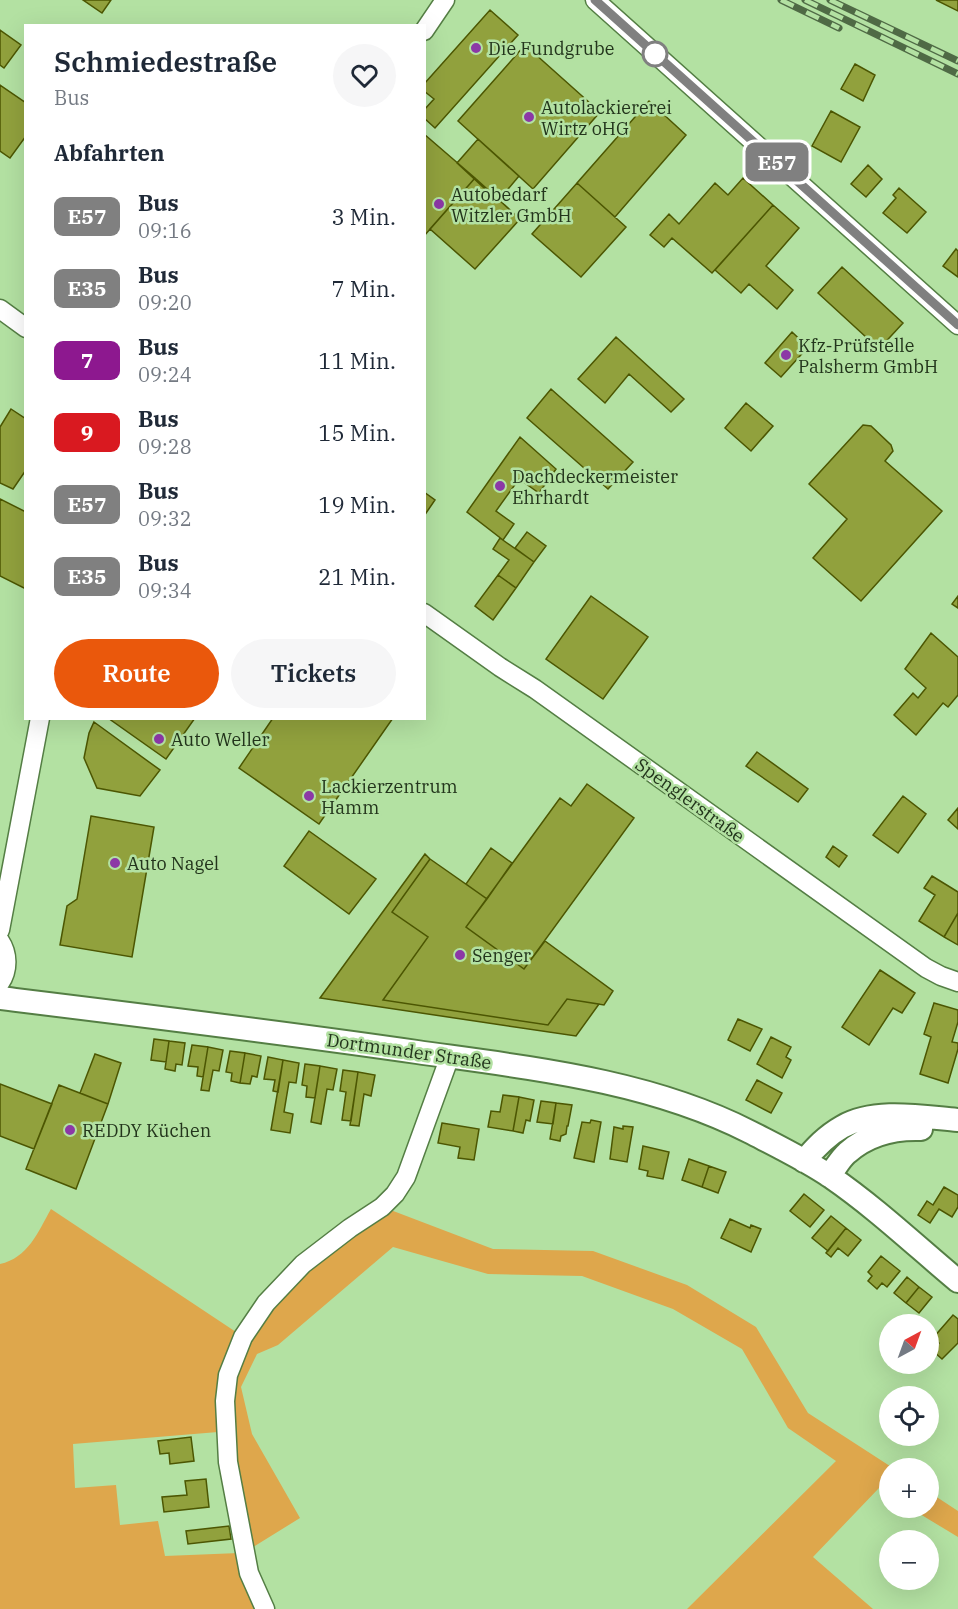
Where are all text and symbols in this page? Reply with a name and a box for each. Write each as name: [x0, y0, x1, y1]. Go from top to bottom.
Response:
place label: Die Fundgrube: [488, 37, 614, 60]
marker: Die Fundgrube: [469, 41, 483, 55]
unlabelled marker: [642, 41, 668, 67]
text: Schmiedestraße: [54, 43, 277, 80]
button: heart: [333, 44, 396, 107]
text: Bus: [54, 84, 89, 111]
place label: Autolackiererei Wirtz oHG: [541, 96, 672, 140]
marker: Autolackiererei Wirtz oHG: [522, 110, 536, 124]
text: Abfahrten: [54, 138, 165, 167]
line badge: E57: [742, 142, 812, 182]
text: E57: [757, 148, 797, 176]
place label: Autobedarf Witzler GmbH: [451, 183, 572, 227]
text: Bus: [138, 188, 179, 217]
marker: Autobedarf Witzler GmbH: [432, 197, 446, 211]
text: E57: [67, 202, 107, 230]
text: 3 Min.: [331, 202, 396, 231]
text: 09:16: [138, 217, 192, 244]
text: Bus: [138, 260, 179, 289]
text: E35: [67, 274, 107, 302]
text: 7 Min.: [331, 274, 396, 303]
text: 09:20: [138, 289, 192, 316]
text: Bus: [138, 332, 179, 361]
place label: Kfz-Prüfstelle Palsherm GmbH: [798, 334, 938, 378]
text: 7: [81, 346, 93, 374]
text: 11 Min.: [318, 346, 396, 375]
marker: Kfz-Prüfstelle Palsherm GmbH: [779, 348, 793, 362]
text: 09:24: [138, 361, 192, 388]
text: Bus: [138, 404, 179, 433]
text: 9: [81, 418, 93, 446]
text: 15 Min.: [318, 418, 396, 447]
text: 09:28: [138, 433, 192, 460]
place label: Dachdeckermeister Ehrhardt: [512, 465, 678, 509]
text: Bus: [138, 476, 179, 505]
marker: Dachdeckermeister Ehrhardt: [493, 479, 507, 493]
text: E57: [67, 490, 107, 518]
text: 19 Min.: [318, 490, 396, 519]
text: 09:32: [138, 505, 192, 532]
text: Bus: [138, 548, 179, 577]
text: E35: [67, 562, 107, 590]
text: 21 Min.: [318, 562, 396, 591]
text: 09:34: [138, 577, 192, 604]
button: Route: [54, 639, 219, 708]
button: Tickets: [231, 639, 396, 708]
place label: Auto Weller: [171, 728, 270, 751]
marker: Auto Weller: [152, 732, 166, 746]
street label: Spenglerstraße: [631, 753, 749, 847]
place label: Lackierzentrum Hamm: [321, 775, 458, 819]
marker: Lackierzentrum Hamm: [302, 789, 316, 803]
place label: Auto Nagel: [127, 852, 219, 875]
marker: Auto Nagel: [108, 856, 122, 870]
place label: Senger: [472, 944, 531, 967]
marker: Senger: [453, 948, 467, 962]
street label: Dortmunder Straße: [325, 1028, 493, 1074]
place label: REDDY Küchen: [82, 1119, 211, 1142]
marker: REDDY Küchen: [63, 1123, 77, 1137]
north arrow: [879, 1314, 939, 1374]
map controls: [879, 1314, 939, 1590]
button: locate: [879, 1386, 939, 1446]
button: +: [879, 1458, 939, 1518]
button: −: [879, 1530, 939, 1590]

